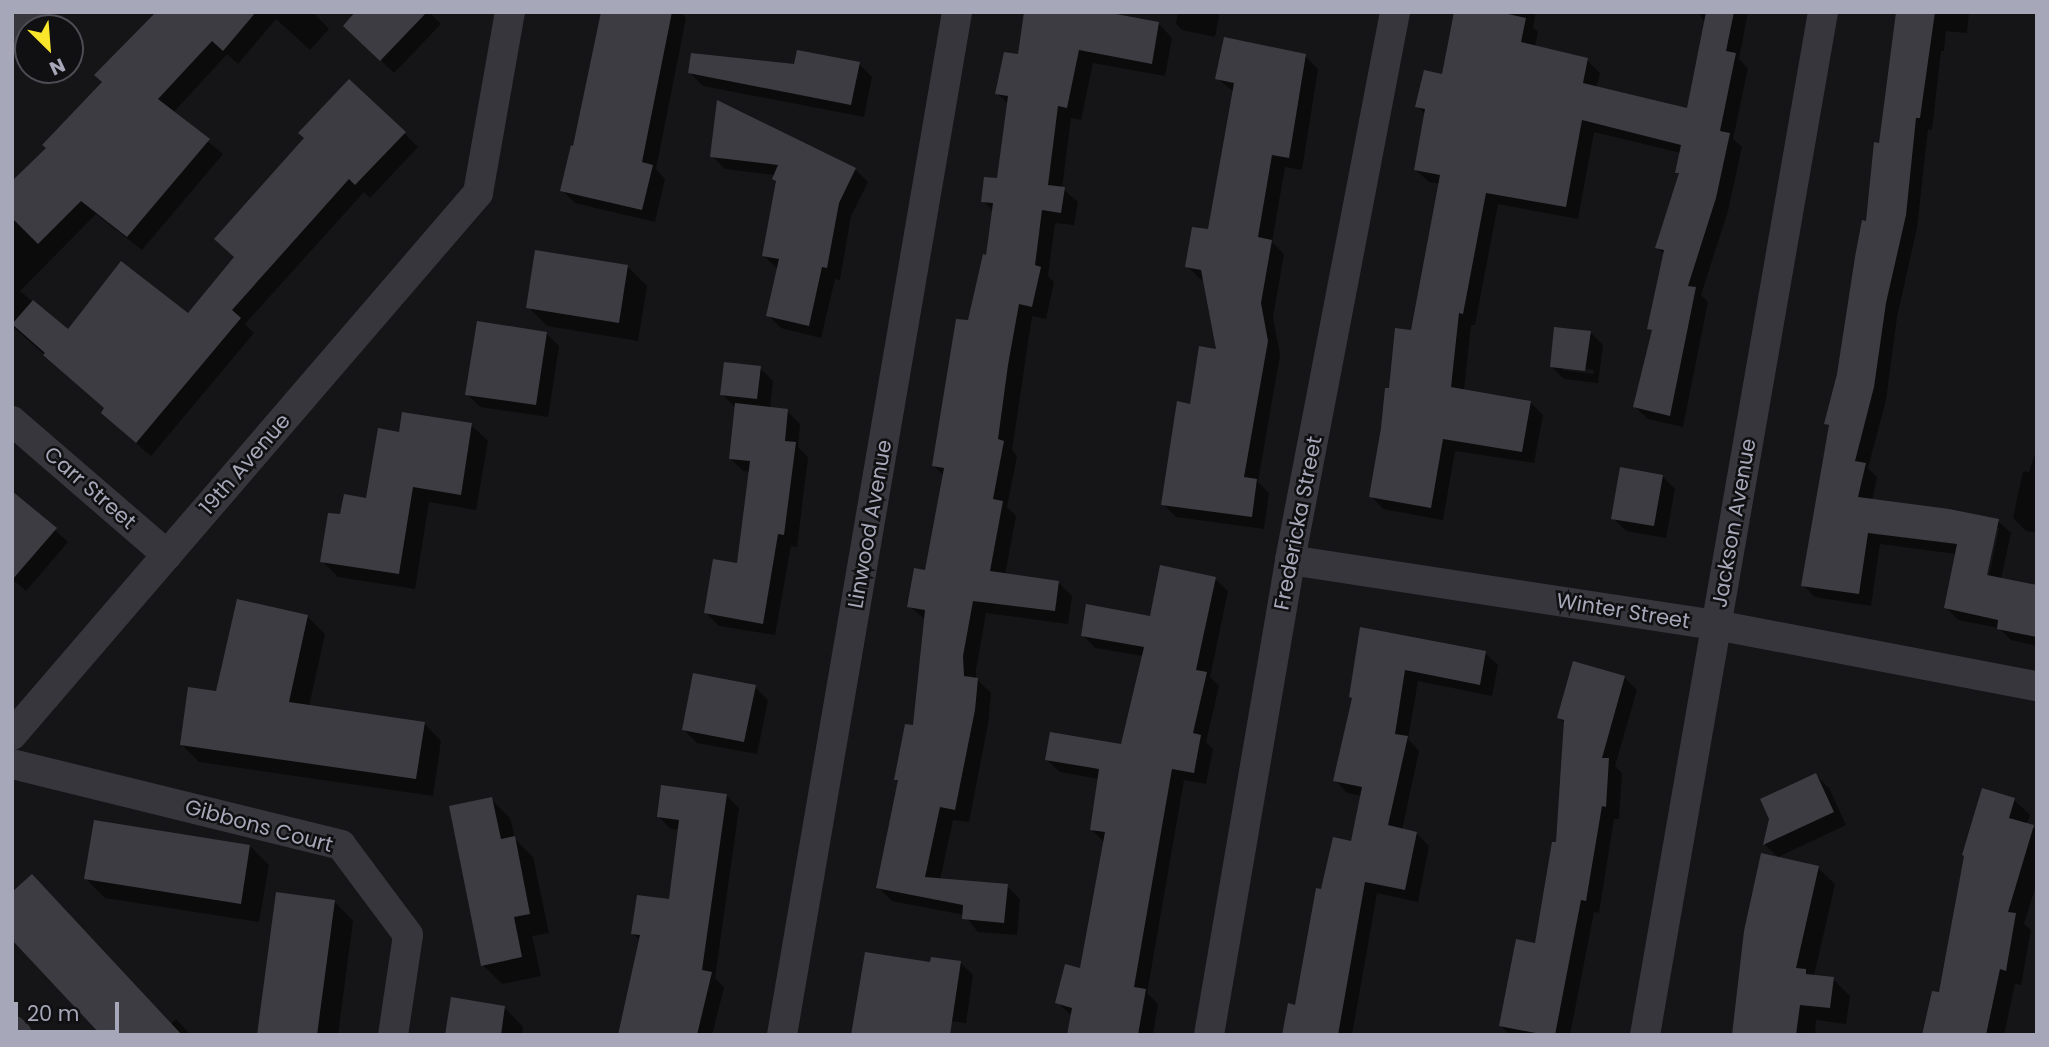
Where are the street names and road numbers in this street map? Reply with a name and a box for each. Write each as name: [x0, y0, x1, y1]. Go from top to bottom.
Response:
street label: 19th Avenue: [194, 408, 296, 520]
street label: Fredericka Street: [1269, 434, 1327, 612]
street label: Jackson Avenue: [1707, 437, 1761, 609]
street label: Linwood Avenue: [843, 438, 897, 610]
street label: Carr Street: [39, 441, 141, 535]
street label: Winter Street: [1555, 588, 1691, 634]
street label: Gibbons Court: [182, 794, 336, 858]

